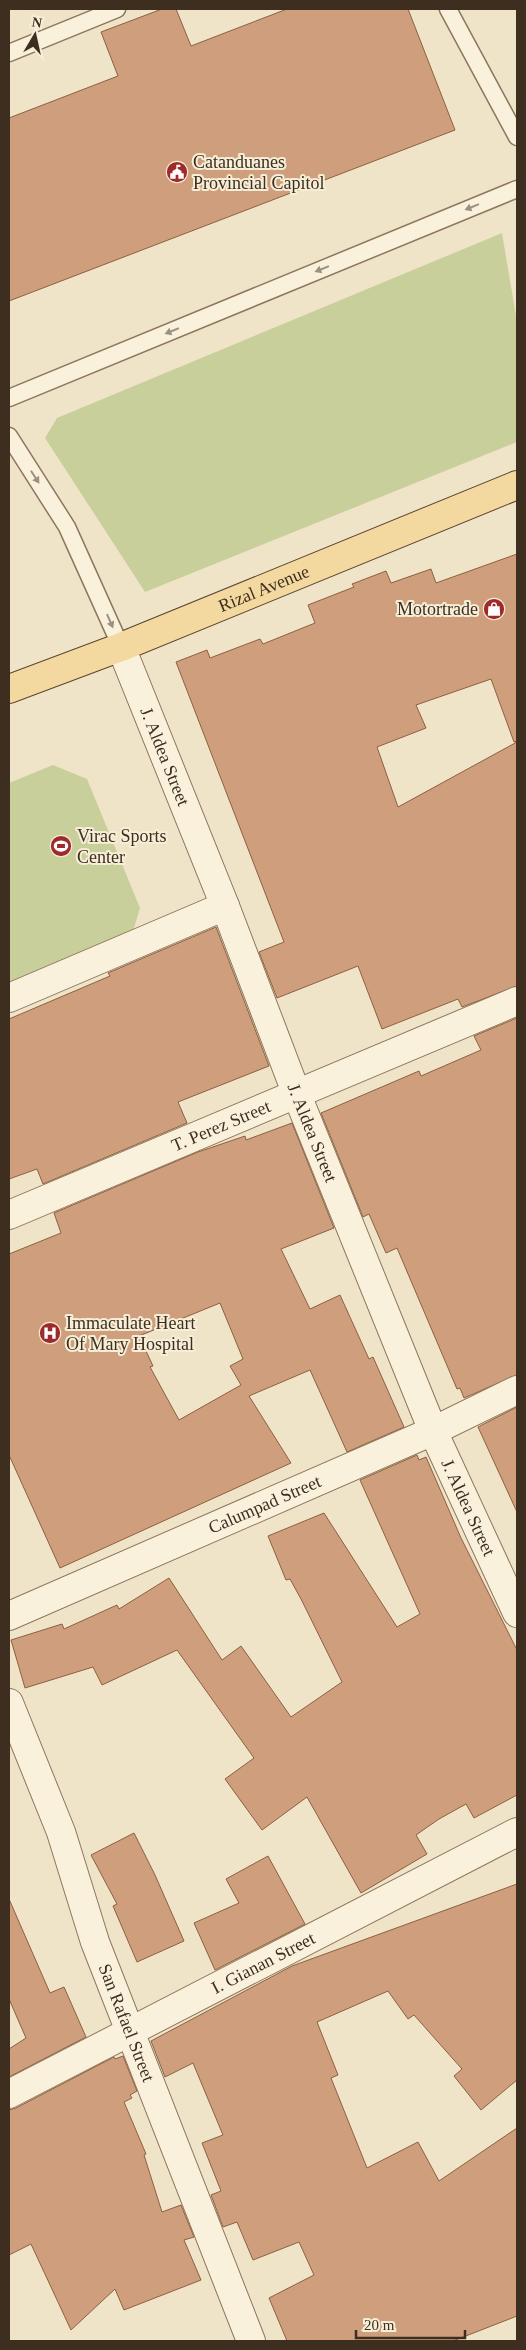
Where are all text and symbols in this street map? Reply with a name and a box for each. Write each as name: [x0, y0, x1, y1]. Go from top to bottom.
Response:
north arrow: [10, 10, 60, 60]
text: N: [31, 14, 43, 31]
place label: Catanduanes Provincial Capitol: [193, 152, 324, 193]
public building icon: Catanduanes Provincial Capitol: [165, 160, 189, 184]
one-way arrow: [465, 204, 479, 212]
one-way arrow: [315, 266, 329, 274]
one-way arrow: [165, 328, 179, 336]
one-way arrow: [30, 470, 40, 483]
street label: Rizal Avenue: [216, 561, 312, 616]
shop icon: Motortrade: [482, 597, 506, 621]
place label: Motortrade: [397, 599, 478, 619]
one-way arrow: [106, 614, 114, 628]
street label: J. Aldea Street: [136, 704, 194, 809]
place label: Virac Sports Center: [77, 826, 166, 867]
sports icon: Virac Sports Center: [49, 834, 73, 858]
street label: J. Aldea Street: [284, 1081, 341, 1185]
street label: T. Perez Street: [169, 1096, 273, 1155]
place label: Immaculate Heart Of Mary Hospital: [66, 1313, 195, 1354]
hospital icon: Immaculate Heart Of Mary Hospital: [38, 1321, 62, 1345]
street label: J. Aldea Street: [437, 1456, 499, 1559]
street label: Calumpad Street: [205, 1471, 324, 1538]
street label: I. Gianan Street: [208, 1928, 318, 1998]
street label: San Rafael Street: [95, 1961, 159, 2085]
scale bar: [356, 2308, 465, 2340]
text: 20 m: [364, 2317, 395, 2333]

